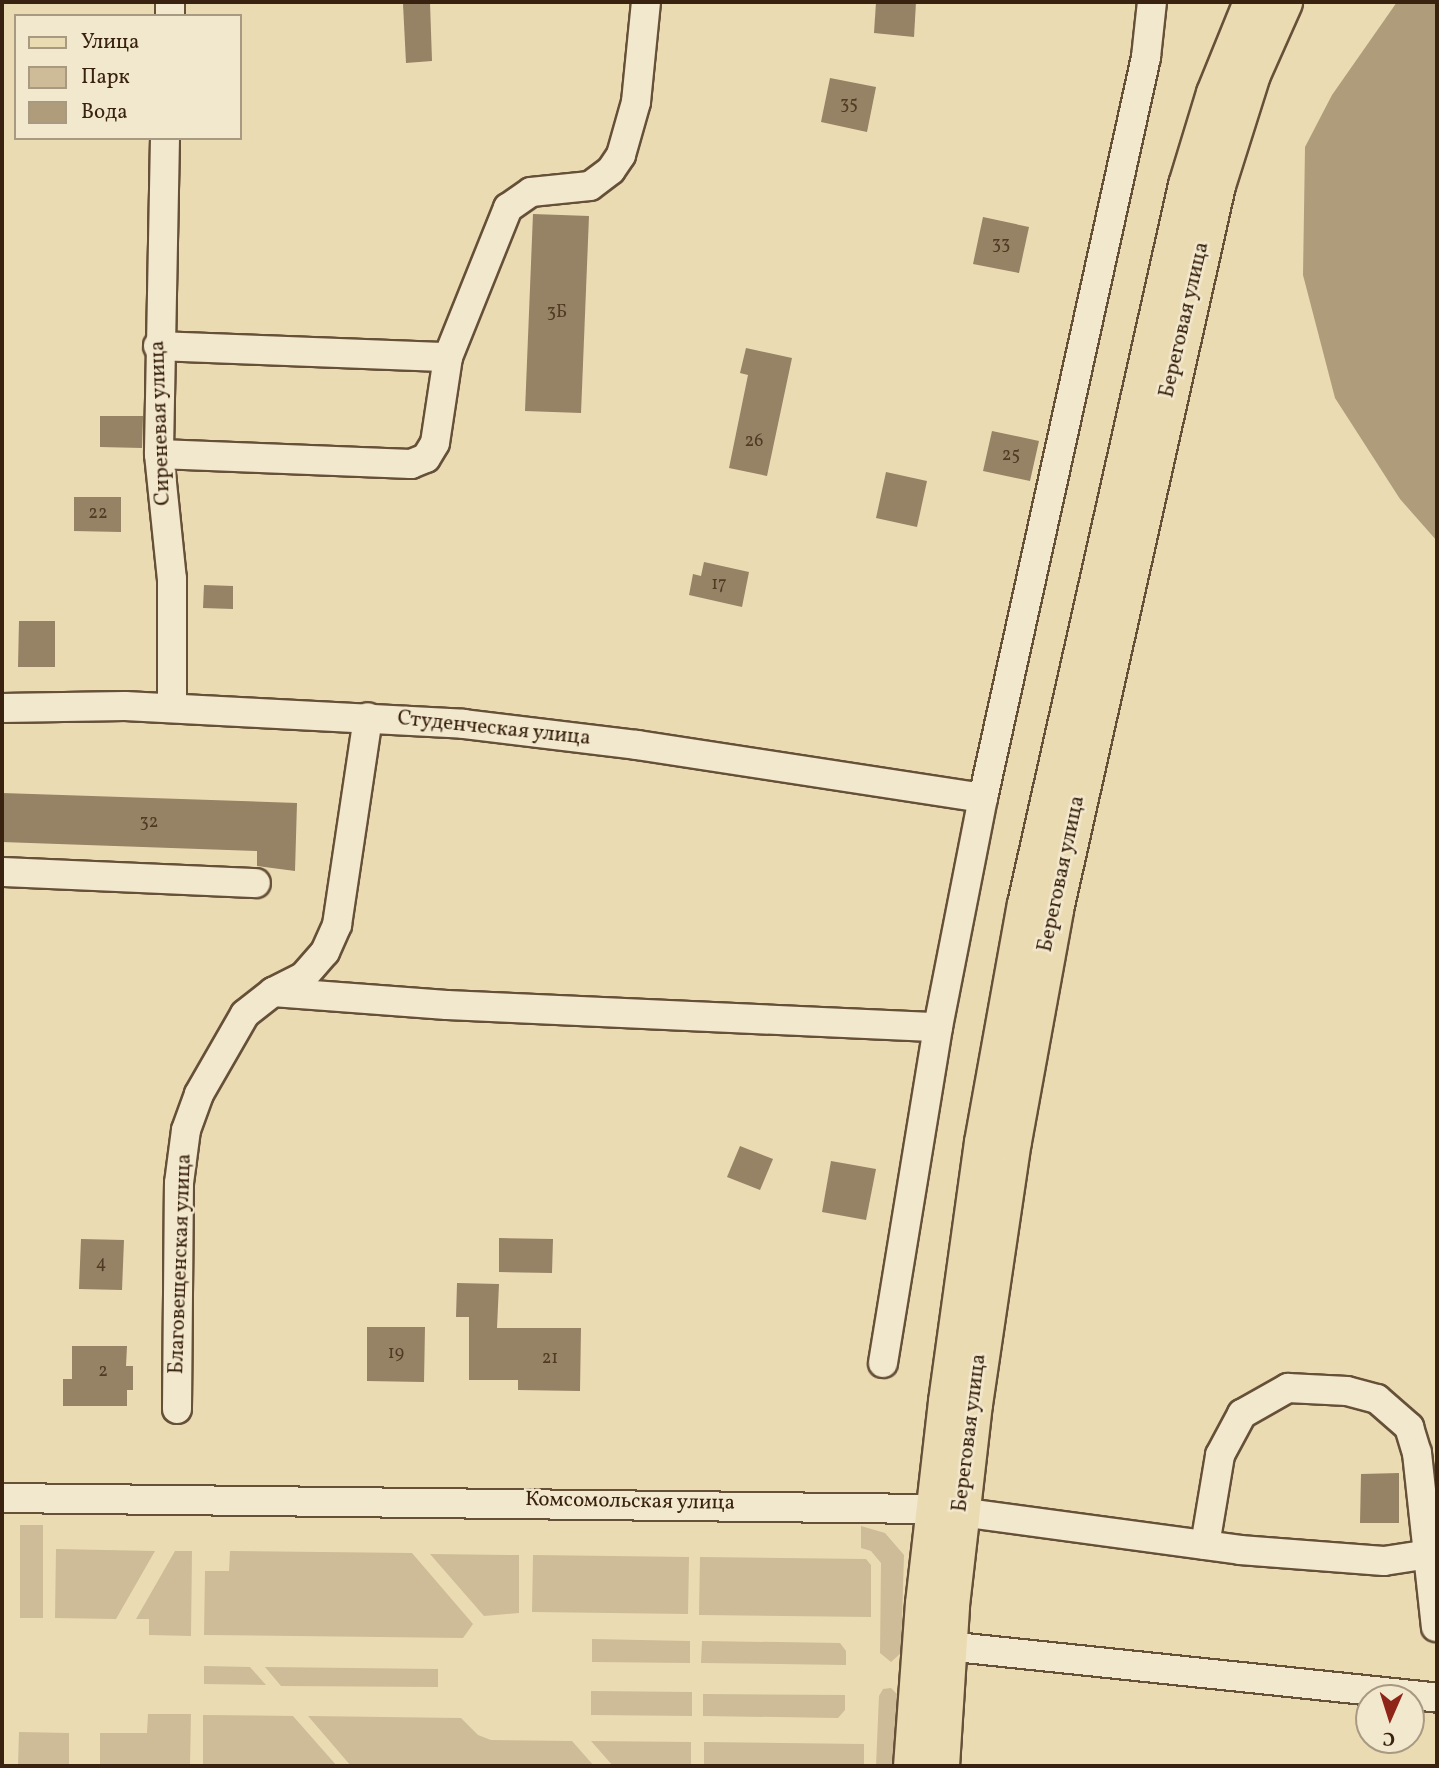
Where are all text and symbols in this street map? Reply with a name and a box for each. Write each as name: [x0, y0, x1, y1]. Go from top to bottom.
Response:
legend: [14, 14, 242, 140]
text: Улица: [81, 28, 139, 57]
text: Парк: [81, 63, 130, 92]
house number: 35: [840, 94, 858, 116]
text: Вода: [81, 98, 128, 127]
house number: 33: [992, 234, 1010, 256]
street label: Береговая улица: [1155, 239, 1215, 401]
house number: 3Б: [547, 302, 567, 324]
street label: Сиреневая улица: [146, 340, 176, 506]
house number: 26: [745, 431, 763, 453]
house number: 25: [1002, 445, 1020, 467]
house number: 22: [88, 503, 108, 525]
house number: 17: [711, 574, 727, 596]
street label: Студенческая улица: [396, 706, 592, 752]
street label: Береговая улица: [1033, 793, 1091, 955]
house number: 32: [140, 812, 158, 834]
street label: Благовещенская улица: [165, 1153, 197, 1375]
house number: 4: [96, 1253, 106, 1275]
house number: 19: [388, 1343, 404, 1365]
house number: 21: [542, 1348, 558, 1370]
street label: Береговая улица: [948, 1352, 992, 1514]
house number: 2: [98, 1361, 108, 1383]
street label: Комсомольская улица: [524, 1488, 736, 1516]
north arrow: [1355, 1684, 1425, 1754]
text: С: [1382, 1725, 1396, 1751]

